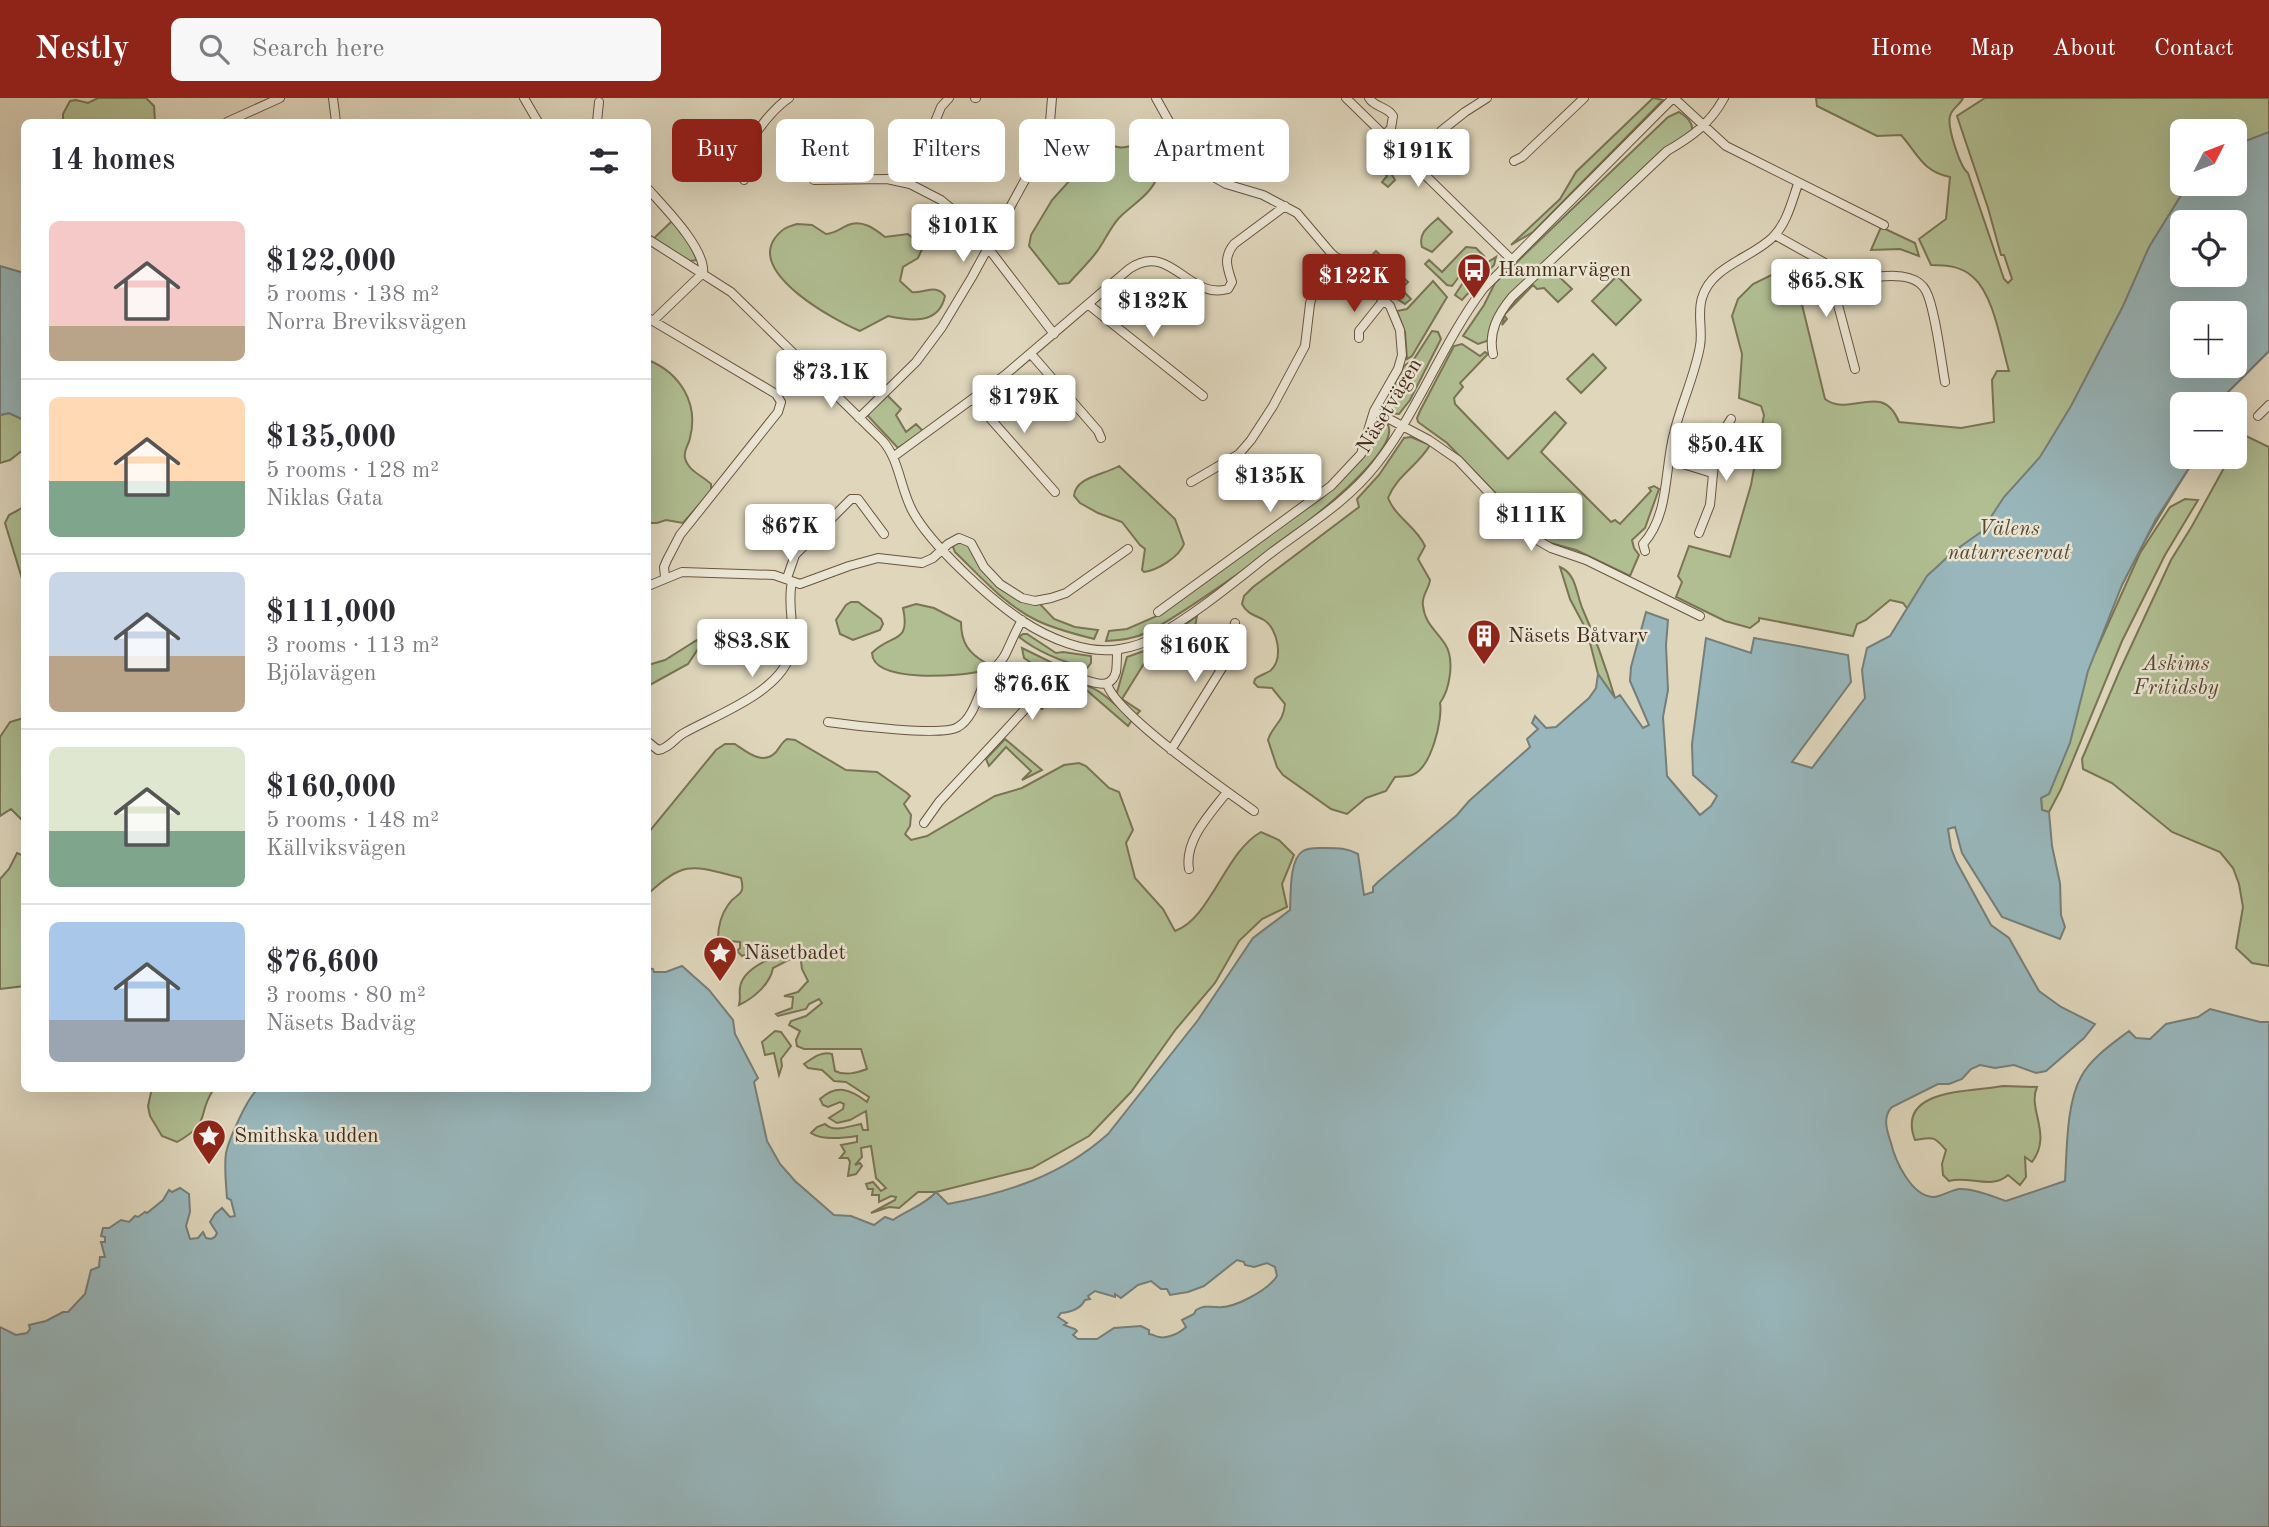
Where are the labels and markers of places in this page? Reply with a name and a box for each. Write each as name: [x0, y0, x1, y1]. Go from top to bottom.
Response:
pin: $191K: [1369, 130, 1467, 189]
pin: $101K: [914, 204, 1012, 264]
bus stop icon: Hammarvägen: [1455, 251, 1493, 300]
pin: $122K: [1305, 254, 1403, 314]
place label: Hammarvägen: [1498, 260, 1631, 281]
pin: $65.8K: [1769, 260, 1883, 319]
pin: $132K: [1104, 280, 1202, 339]
pin: $73.1K: [774, 350, 888, 410]
pin: $179K: [975, 376, 1073, 435]
pin: $50.4K: [1669, 424, 1783, 483]
pin: $135K: [1221, 454, 1319, 514]
pin: $111K: [1482, 494, 1580, 553]
pin: $67K: [749, 504, 831, 564]
building icon: Näsets Båtvarv: [1465, 617, 1503, 666]
pin: $83.8K: [695, 620, 809, 679]
pin: $160K: [1146, 624, 1244, 684]
place label: Näsets Båtvarv: [1508, 626, 1648, 647]
pin: $76.6K: [975, 662, 1089, 722]
place icon: Näsetbadet: [701, 934, 739, 983]
place label: Näsetbadet: [744, 943, 846, 964]
place icon: Smithska udden: [190, 1117, 228, 1166]
place label: Smithska udden: [234, 1126, 379, 1147]

